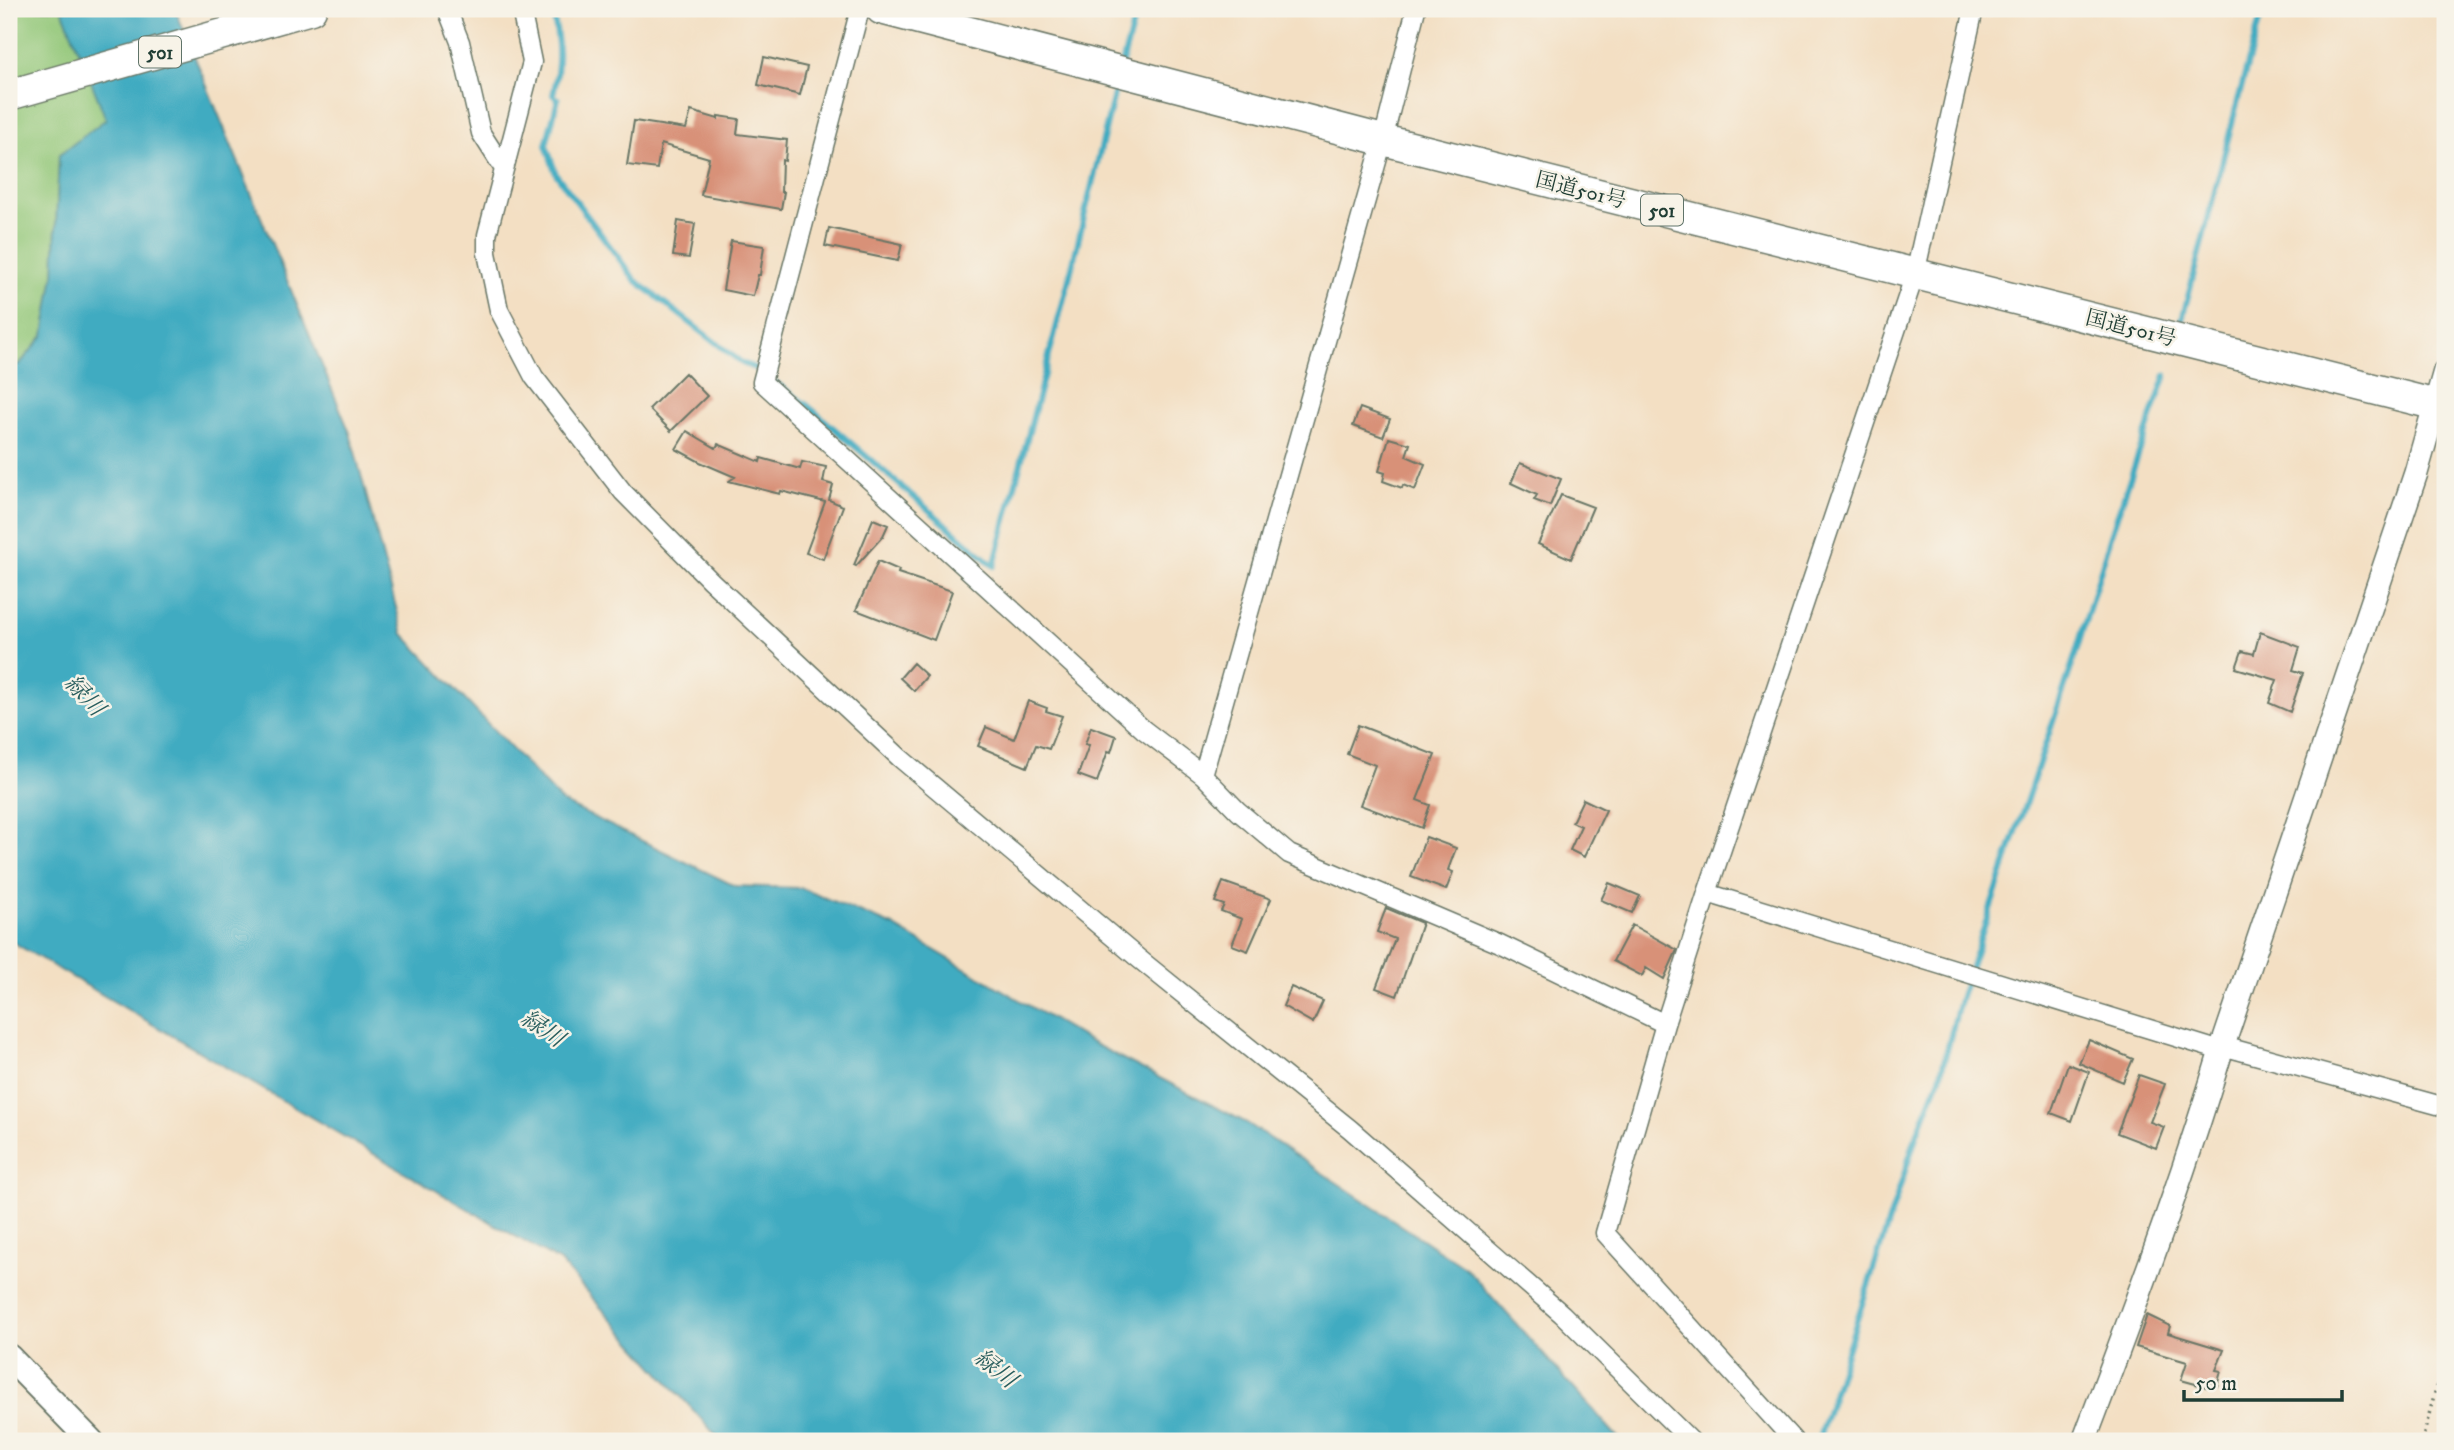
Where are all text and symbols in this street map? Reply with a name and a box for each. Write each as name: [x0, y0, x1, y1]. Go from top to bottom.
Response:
road number: 501: [139, 36, 181, 68]
street label: 国道501号: [1533, 167, 1629, 215]
road number: 501: [1641, 194, 1683, 226]
street label: 国道501号: [2083, 305, 2179, 353]
water label: 緑川: [58, 669, 112, 725]
water label: 緑川: [515, 1004, 572, 1056]
water label: 緑川: [968, 1343, 1024, 1397]
scale bar: [2184, 1359, 2342, 1403]
text: 50 m: [2195, 1371, 2237, 1397]

